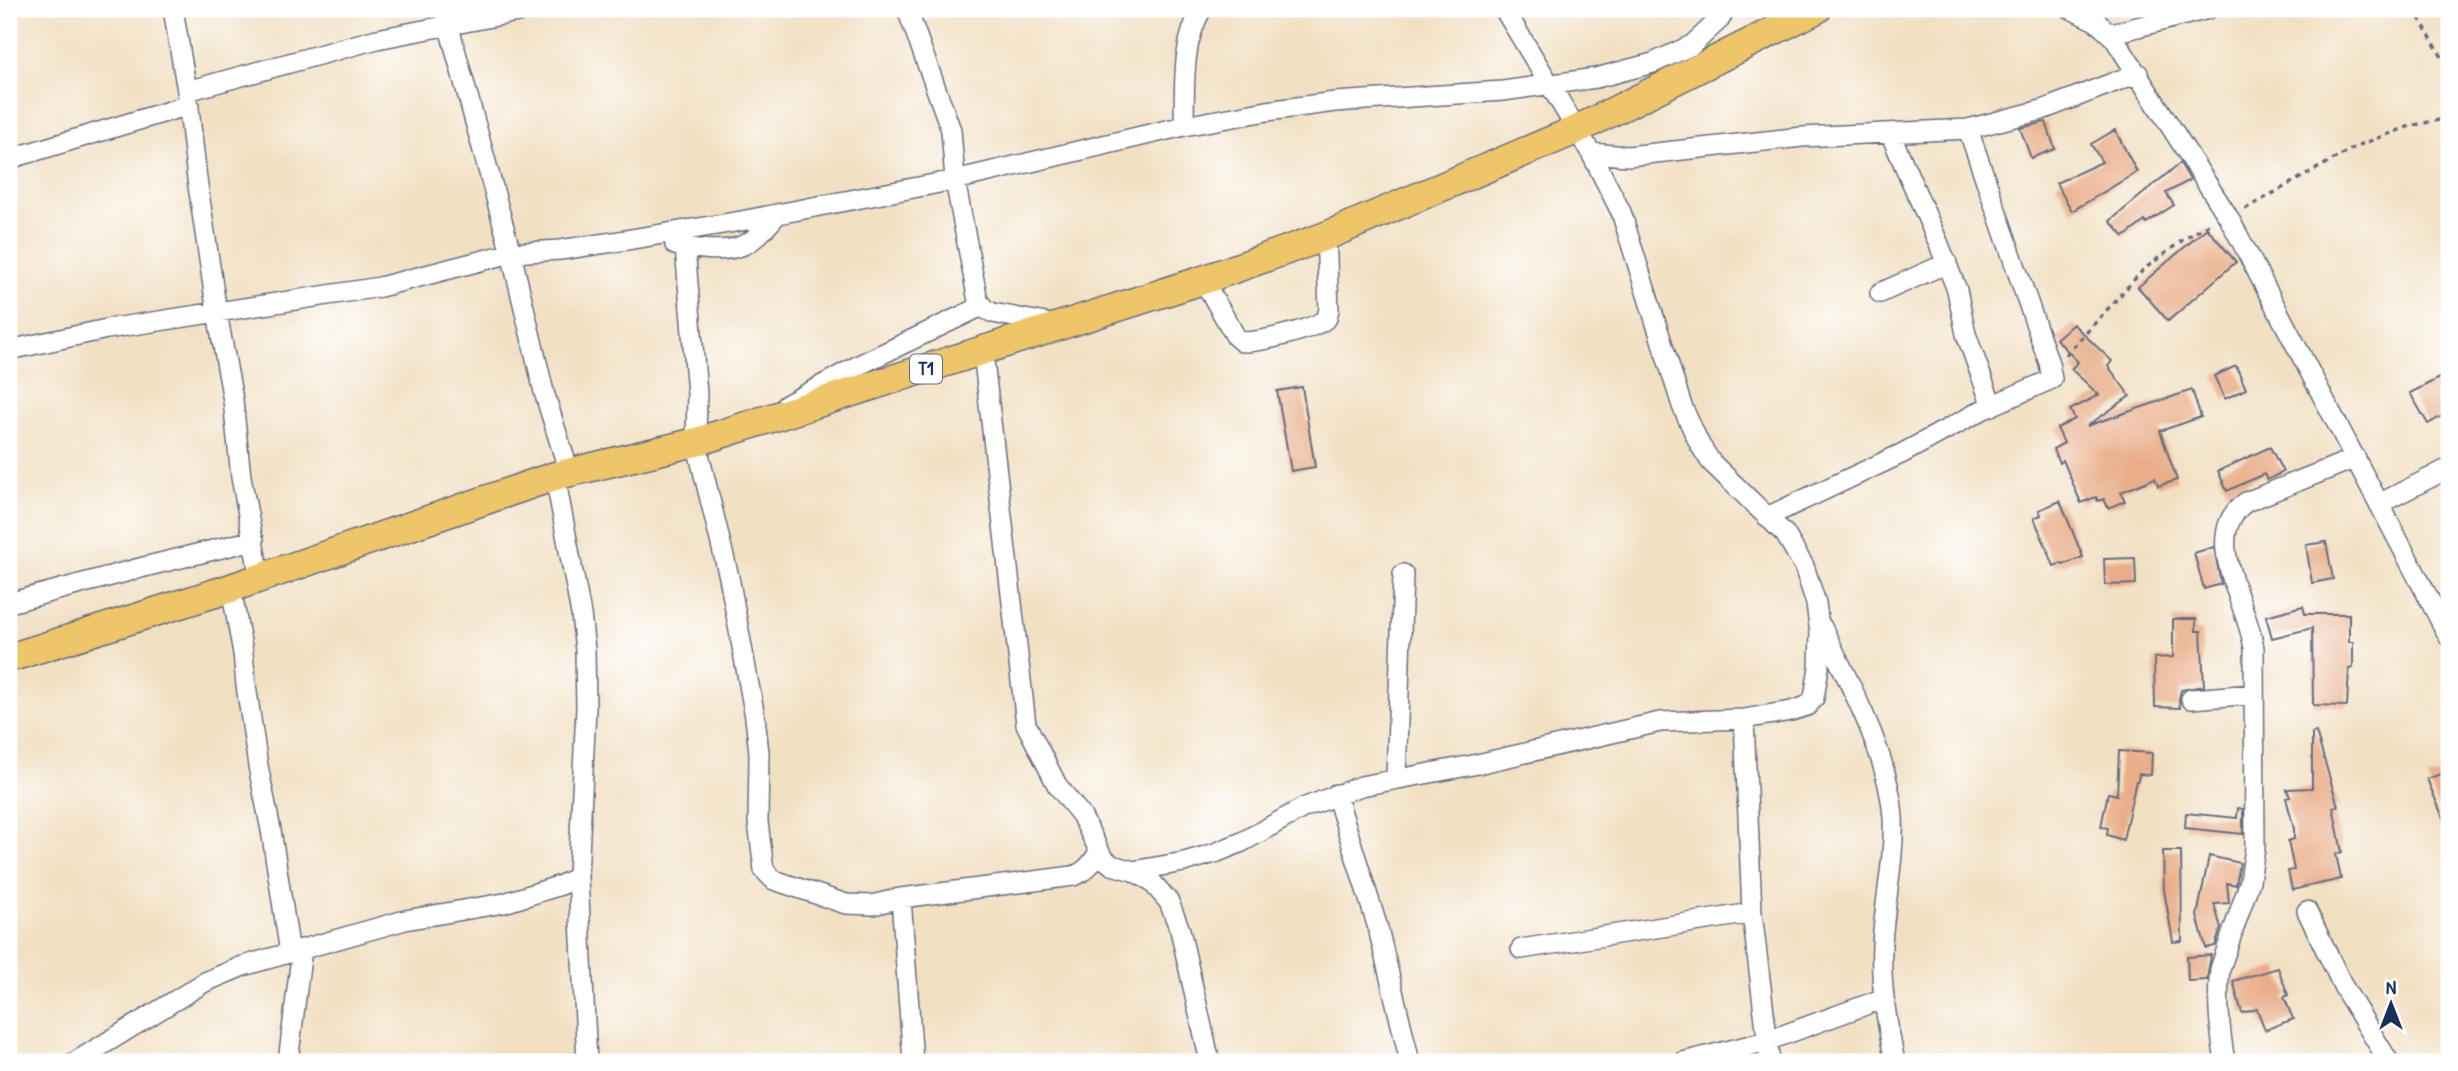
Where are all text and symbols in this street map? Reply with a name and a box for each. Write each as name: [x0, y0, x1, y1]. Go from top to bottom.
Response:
road number: T1: [910, 354, 942, 384]
north arrow: [2356, 970, 2426, 1040]
text: N: [2386, 974, 2396, 1000]

